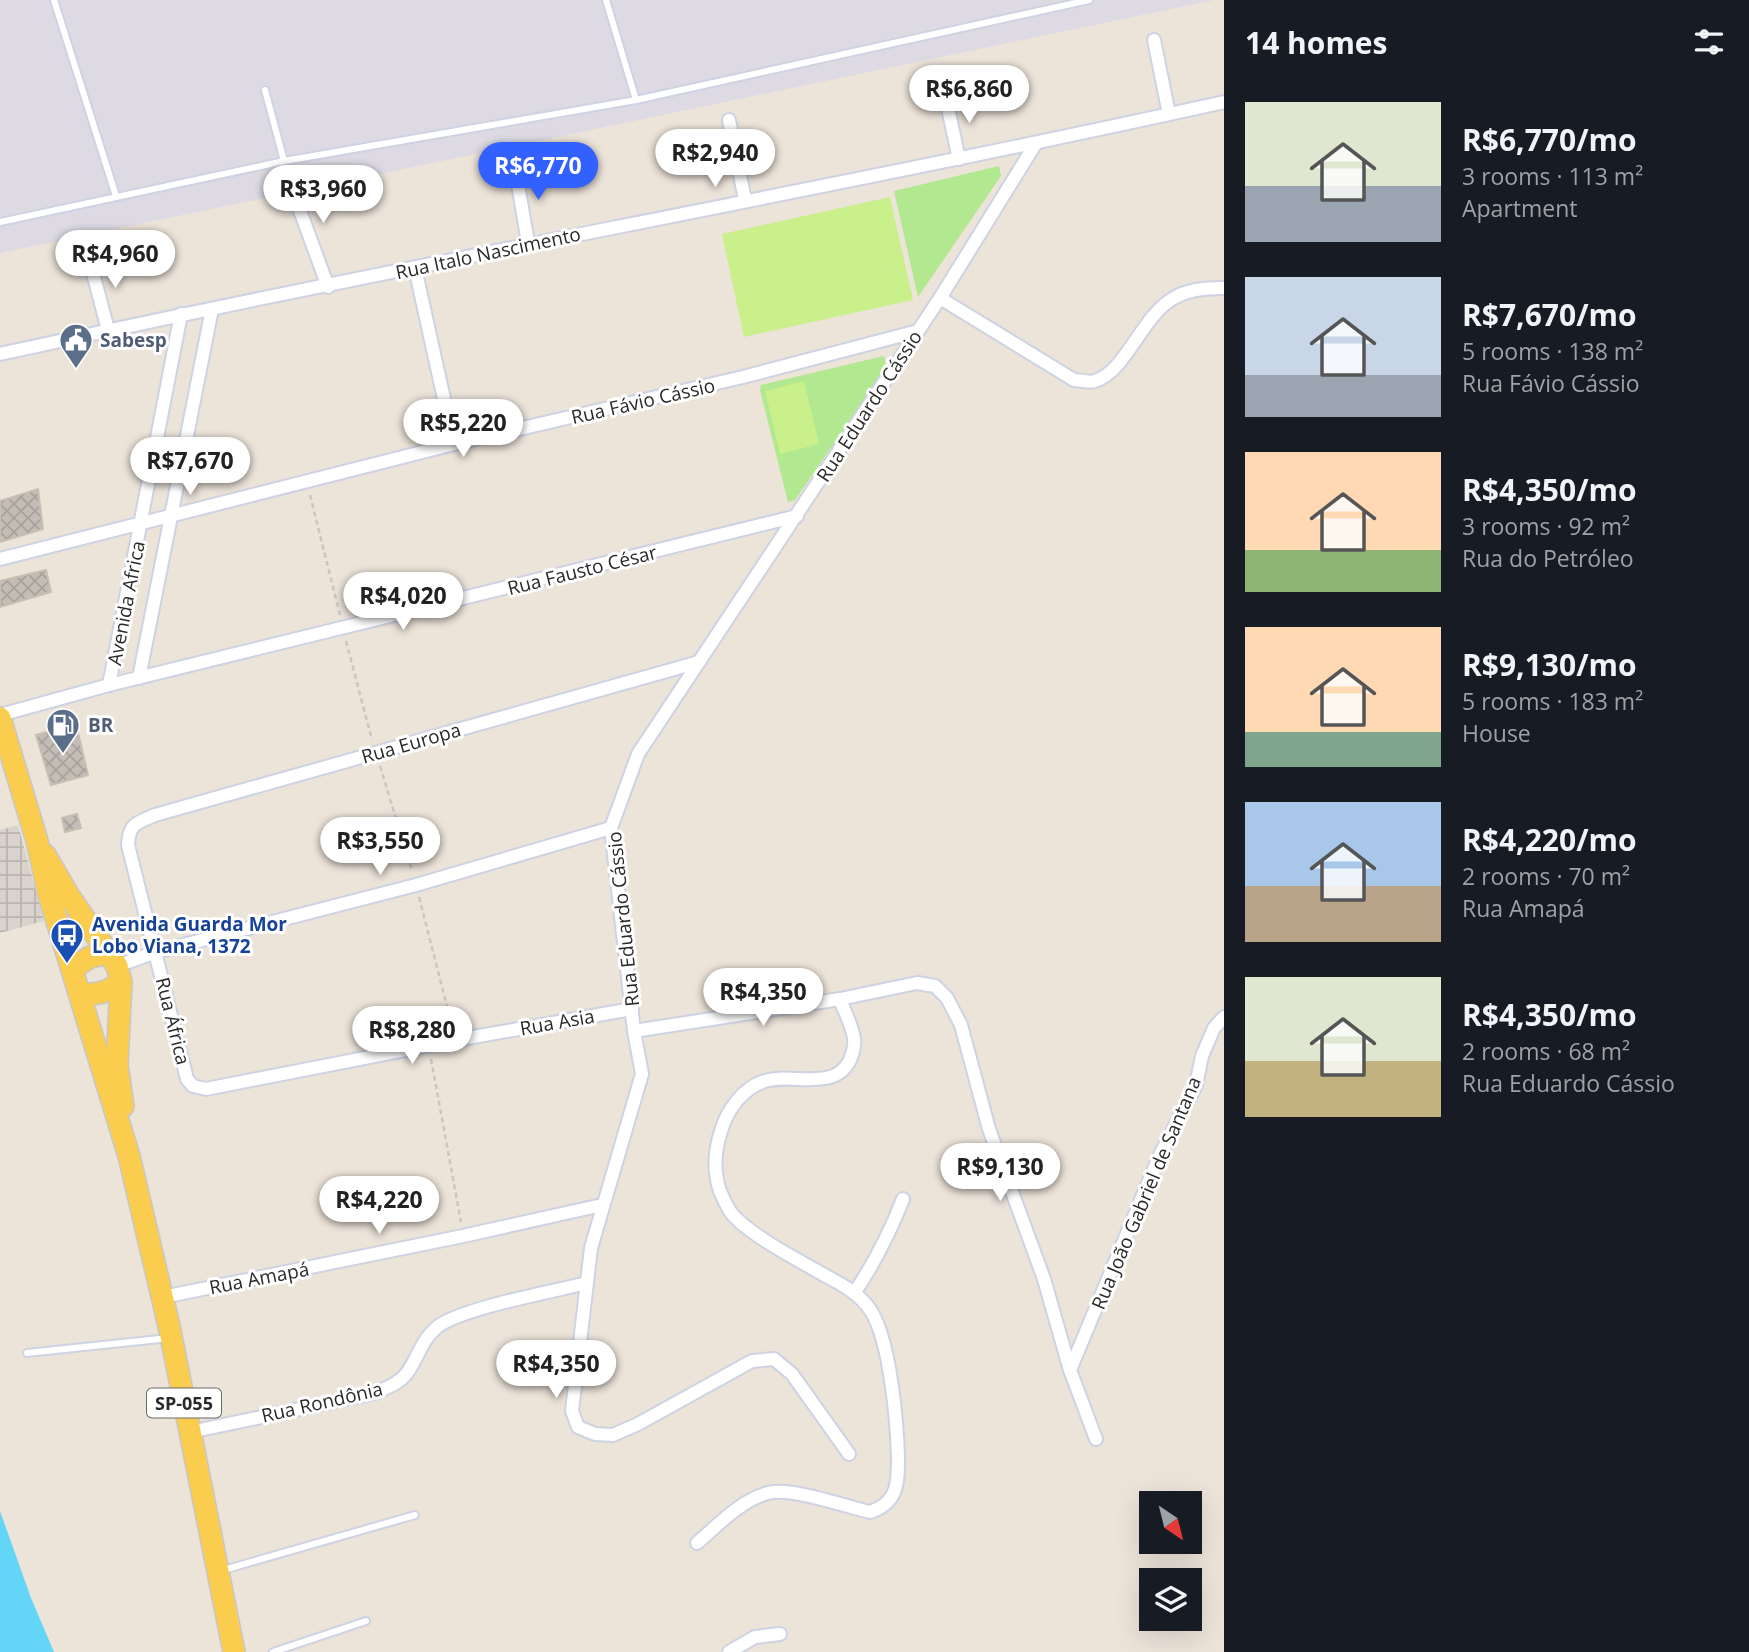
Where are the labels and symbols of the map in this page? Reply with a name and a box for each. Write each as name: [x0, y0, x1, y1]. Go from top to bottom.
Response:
pin: R$6,860: [904, 66, 1034, 125]
pin: R$2,940: [650, 130, 780, 189]
pin: R$6,770: [473, 142, 603, 202]
pin: R$3,960: [258, 166, 388, 225]
street label: Rua Italo Nascimento: [393, 221, 583, 285]
pin: R$4,960: [50, 230, 180, 290]
public building icon: Sabesp: [57, 321, 95, 370]
street label: Rua Eduardo Cássio: [810, 325, 928, 487]
place label: Sabesp: [100, 327, 167, 353]
street label: Rua Fávio Cássio: [569, 372, 717, 430]
pin: R$5,220: [398, 400, 528, 459]
pin: R$7,670: [125, 438, 255, 497]
street label: Avenida Africa: [101, 538, 151, 668]
street label: Rua Fausto César: [505, 539, 660, 601]
pin: R$4,020: [338, 572, 468, 632]
fuel station icon: BR: [44, 706, 82, 755]
place label: BR: [88, 712, 114, 738]
street label: Rua Europa: [358, 716, 464, 770]
pin: R$3,550: [315, 818, 445, 877]
street label: Rua Eduardo Cássio: [601, 830, 645, 1008]
place label: Avenida Guarda Mor Lobo Viana, 1372: [92, 911, 287, 959]
bus stop icon: Avenida Guarda Mor Lobo Viana, 1372: [48, 916, 86, 965]
pin: R$4,350: [698, 968, 828, 1028]
street label: Rua África: [150, 974, 196, 1068]
street label: Rua Asia: [518, 1003, 596, 1041]
pin: R$8,280: [347, 1006, 477, 1066]
street label: Rua João Gabriel de Santana: [1085, 1073, 1207, 1313]
pin: R$9,130: [935, 1144, 1065, 1203]
pin: R$4,220: [314, 1176, 444, 1236]
street label: Rua Amapá: [207, 1256, 311, 1300]
pin: R$4,350: [491, 1340, 621, 1400]
street label: Rua Rondônia: [259, 1375, 385, 1429]
road number: SP-055: [147, 1388, 221, 1418]
north arrow: [1139, 1491, 1202, 1554]

